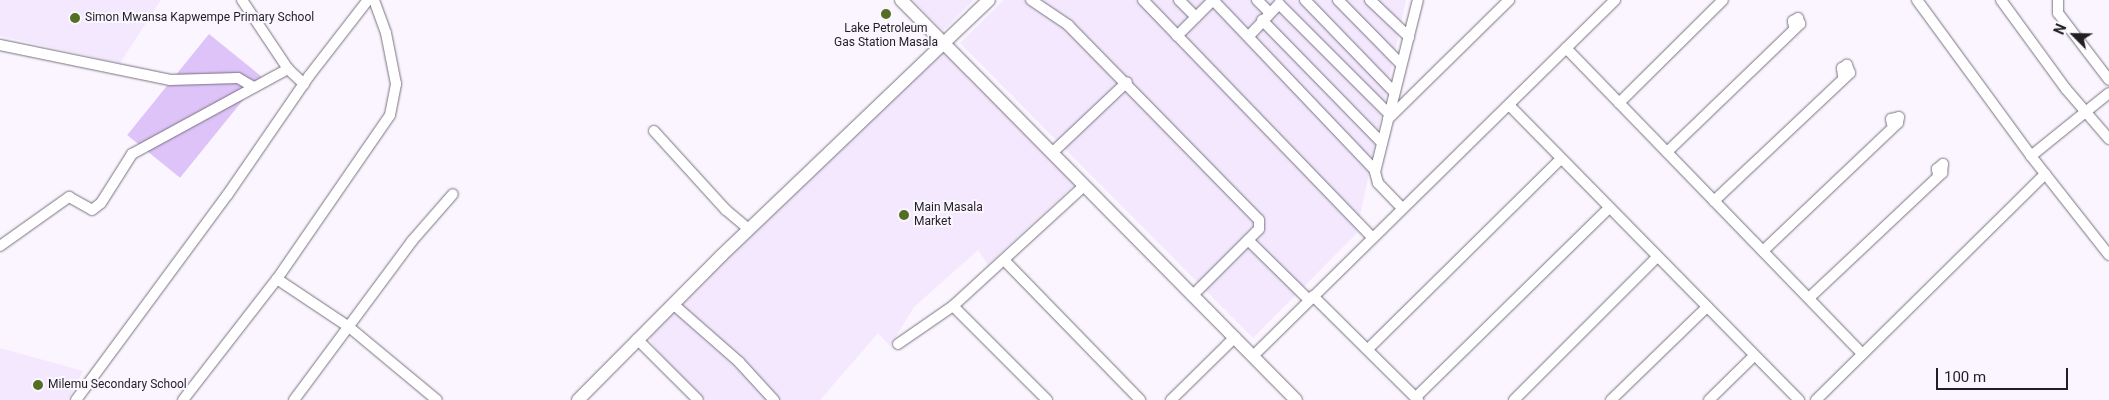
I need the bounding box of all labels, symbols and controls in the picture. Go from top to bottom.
marker: Lake Petroleum Gas Station Masala [880,8,892,20]
north arrow [2049,10,2099,60]
place label: Simon Mwansa Kapwempe Primary School [85,11,314,25]
marker: Simon Mwansa Kapwempe Primary School [69,12,81,24]
text: N [2051,21,2069,37]
place label: Lake Petroleum Gas Station Masala [834,22,938,50]
place label: Main Masala Market [914,201,983,229]
marker: Main Masala Market [898,209,910,221]
scale bar [1939,358,2072,390]
text: 100 m [1944,368,1986,386]
place label: Milemu Secondary School [48,378,187,392]
marker: Milemu Secondary School [32,379,44,391]

